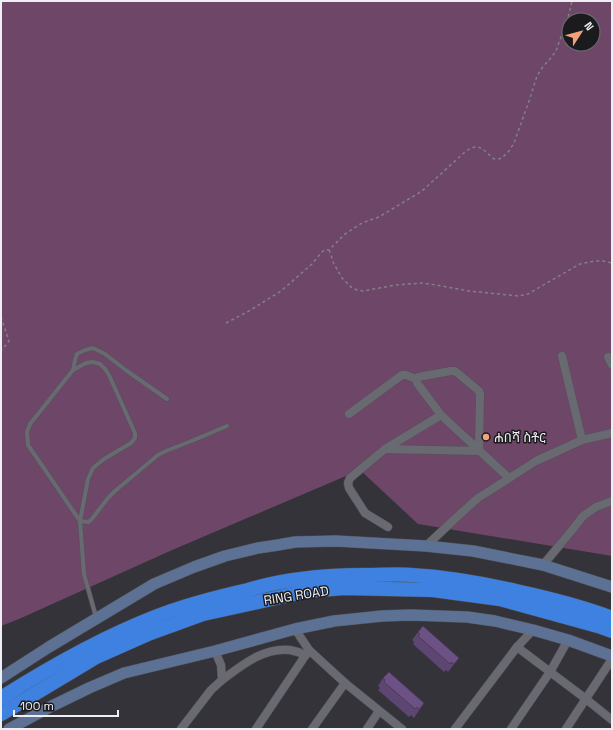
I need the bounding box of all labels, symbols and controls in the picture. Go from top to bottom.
north arrow [561,12,601,52]
text: N [581,19,597,33]
place label: ሐበሻ ስቶር [494,429,546,446]
marker: ሐበሻ ስቶር [481,432,491,442]
street label: RING ROAD [262,582,330,609]
scale bar [14,692,118,718]
text: 100 m [20,698,54,714]

